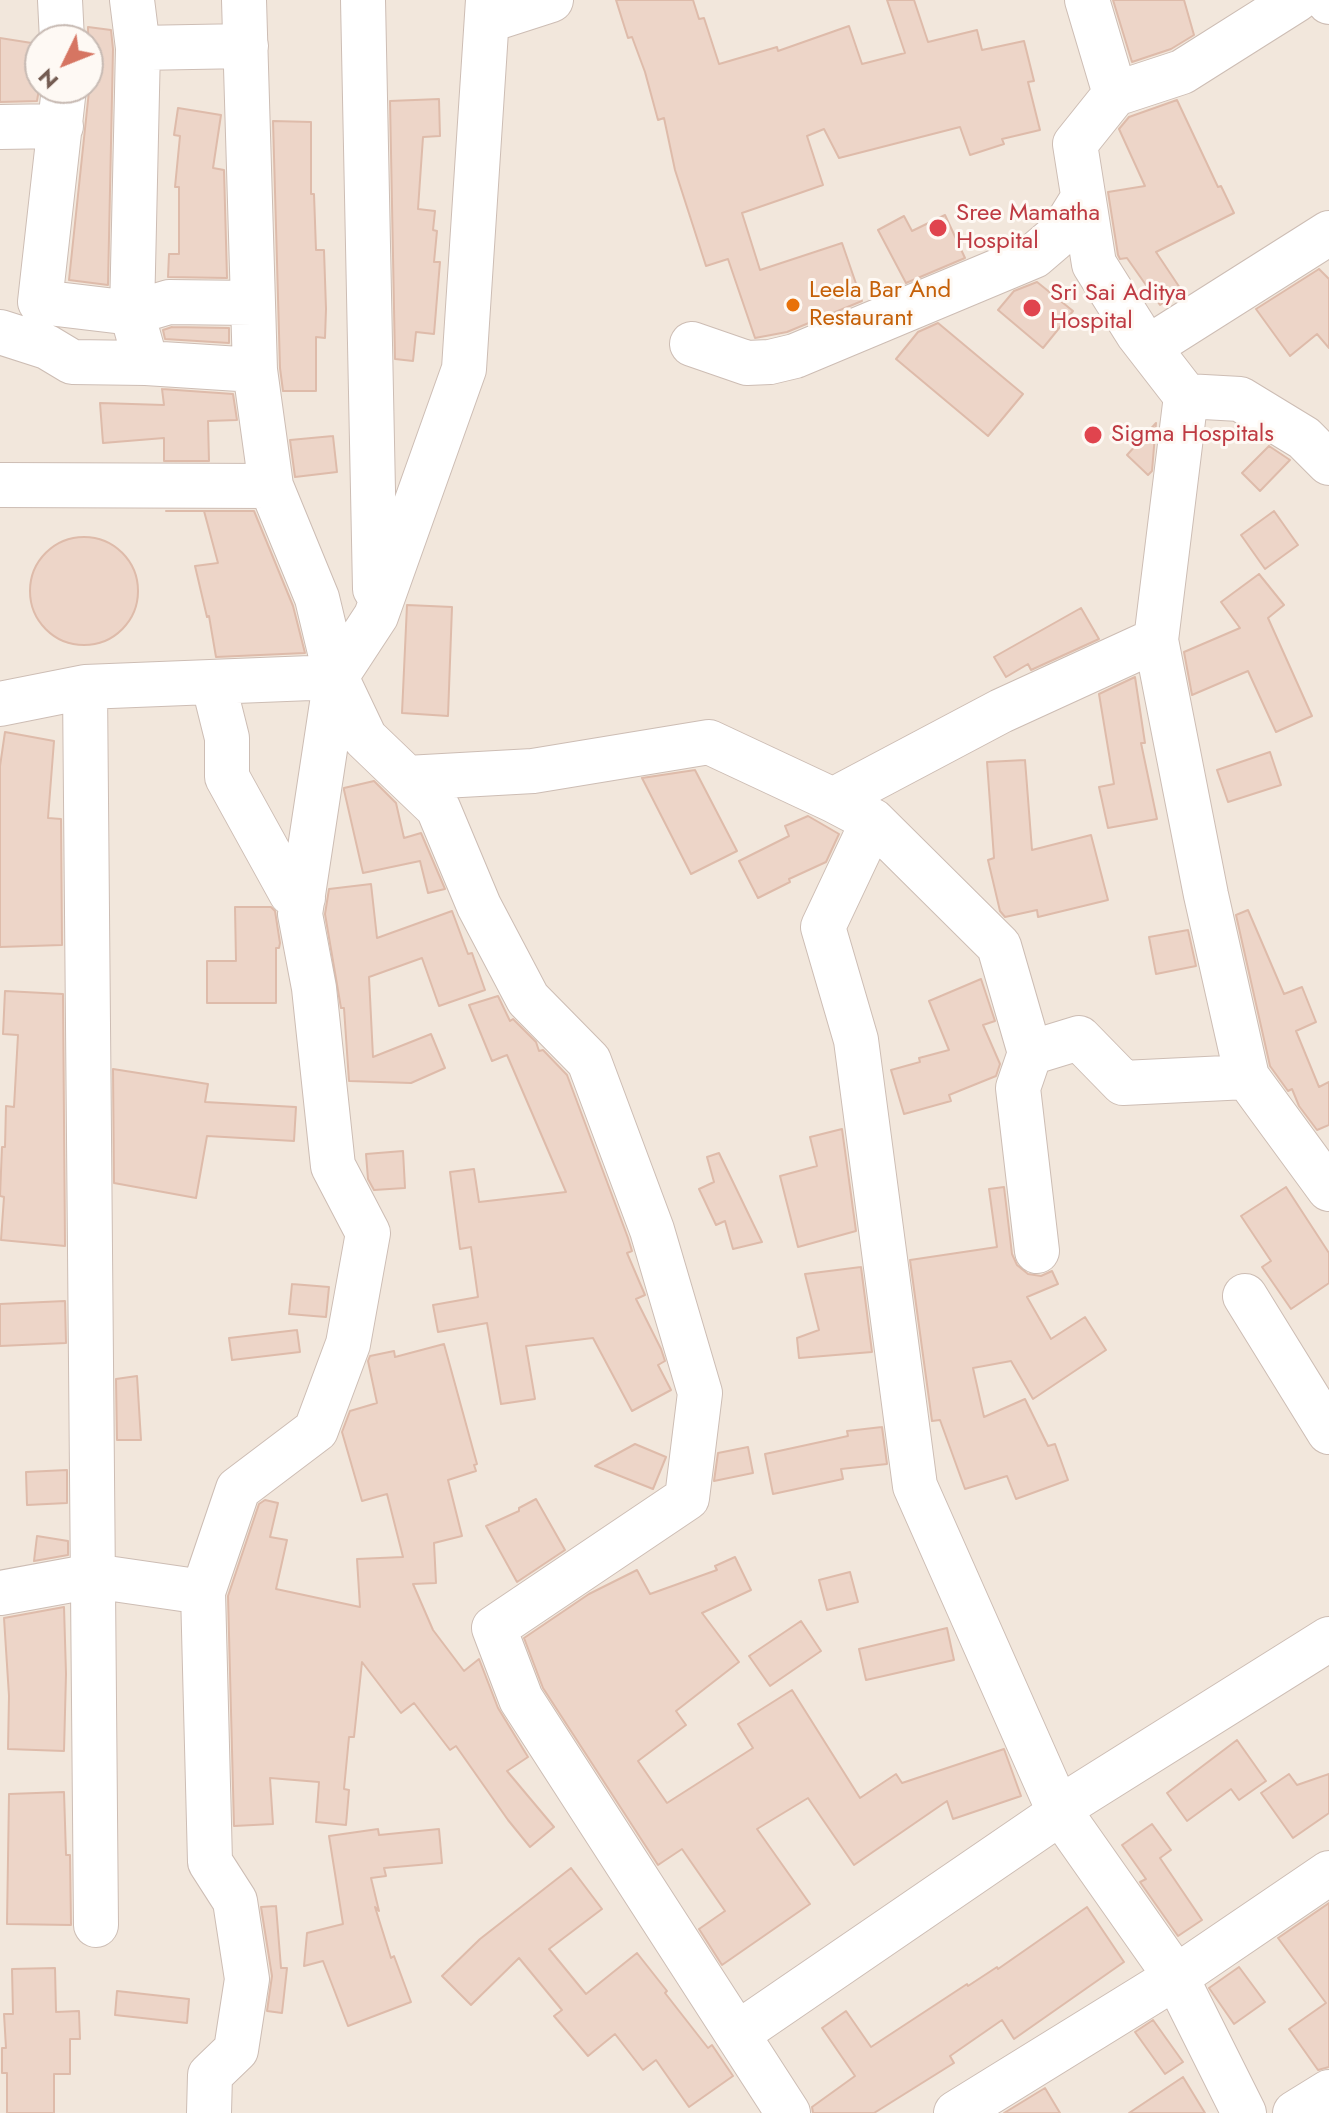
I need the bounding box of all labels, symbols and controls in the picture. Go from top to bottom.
north arrow [24,24,104,104]
text: N [30,62,66,96]
place label: Sree Mamatha Hospital [956,200,1100,256]
marker: Sree Mamatha Hospital [927,217,949,239]
place label: Leela Bar And Restaurant [809,277,951,333]
place label: Sri Sai Aditya Hospital [1050,280,1187,336]
marker: Leela Bar And Restaurant [784,296,802,314]
marker: Sri Sai Aditya Hospital [1021,297,1043,319]
place label: Sigma Hospitals [1111,421,1274,449]
marker: Sigma Hospitals [1082,424,1104,446]

